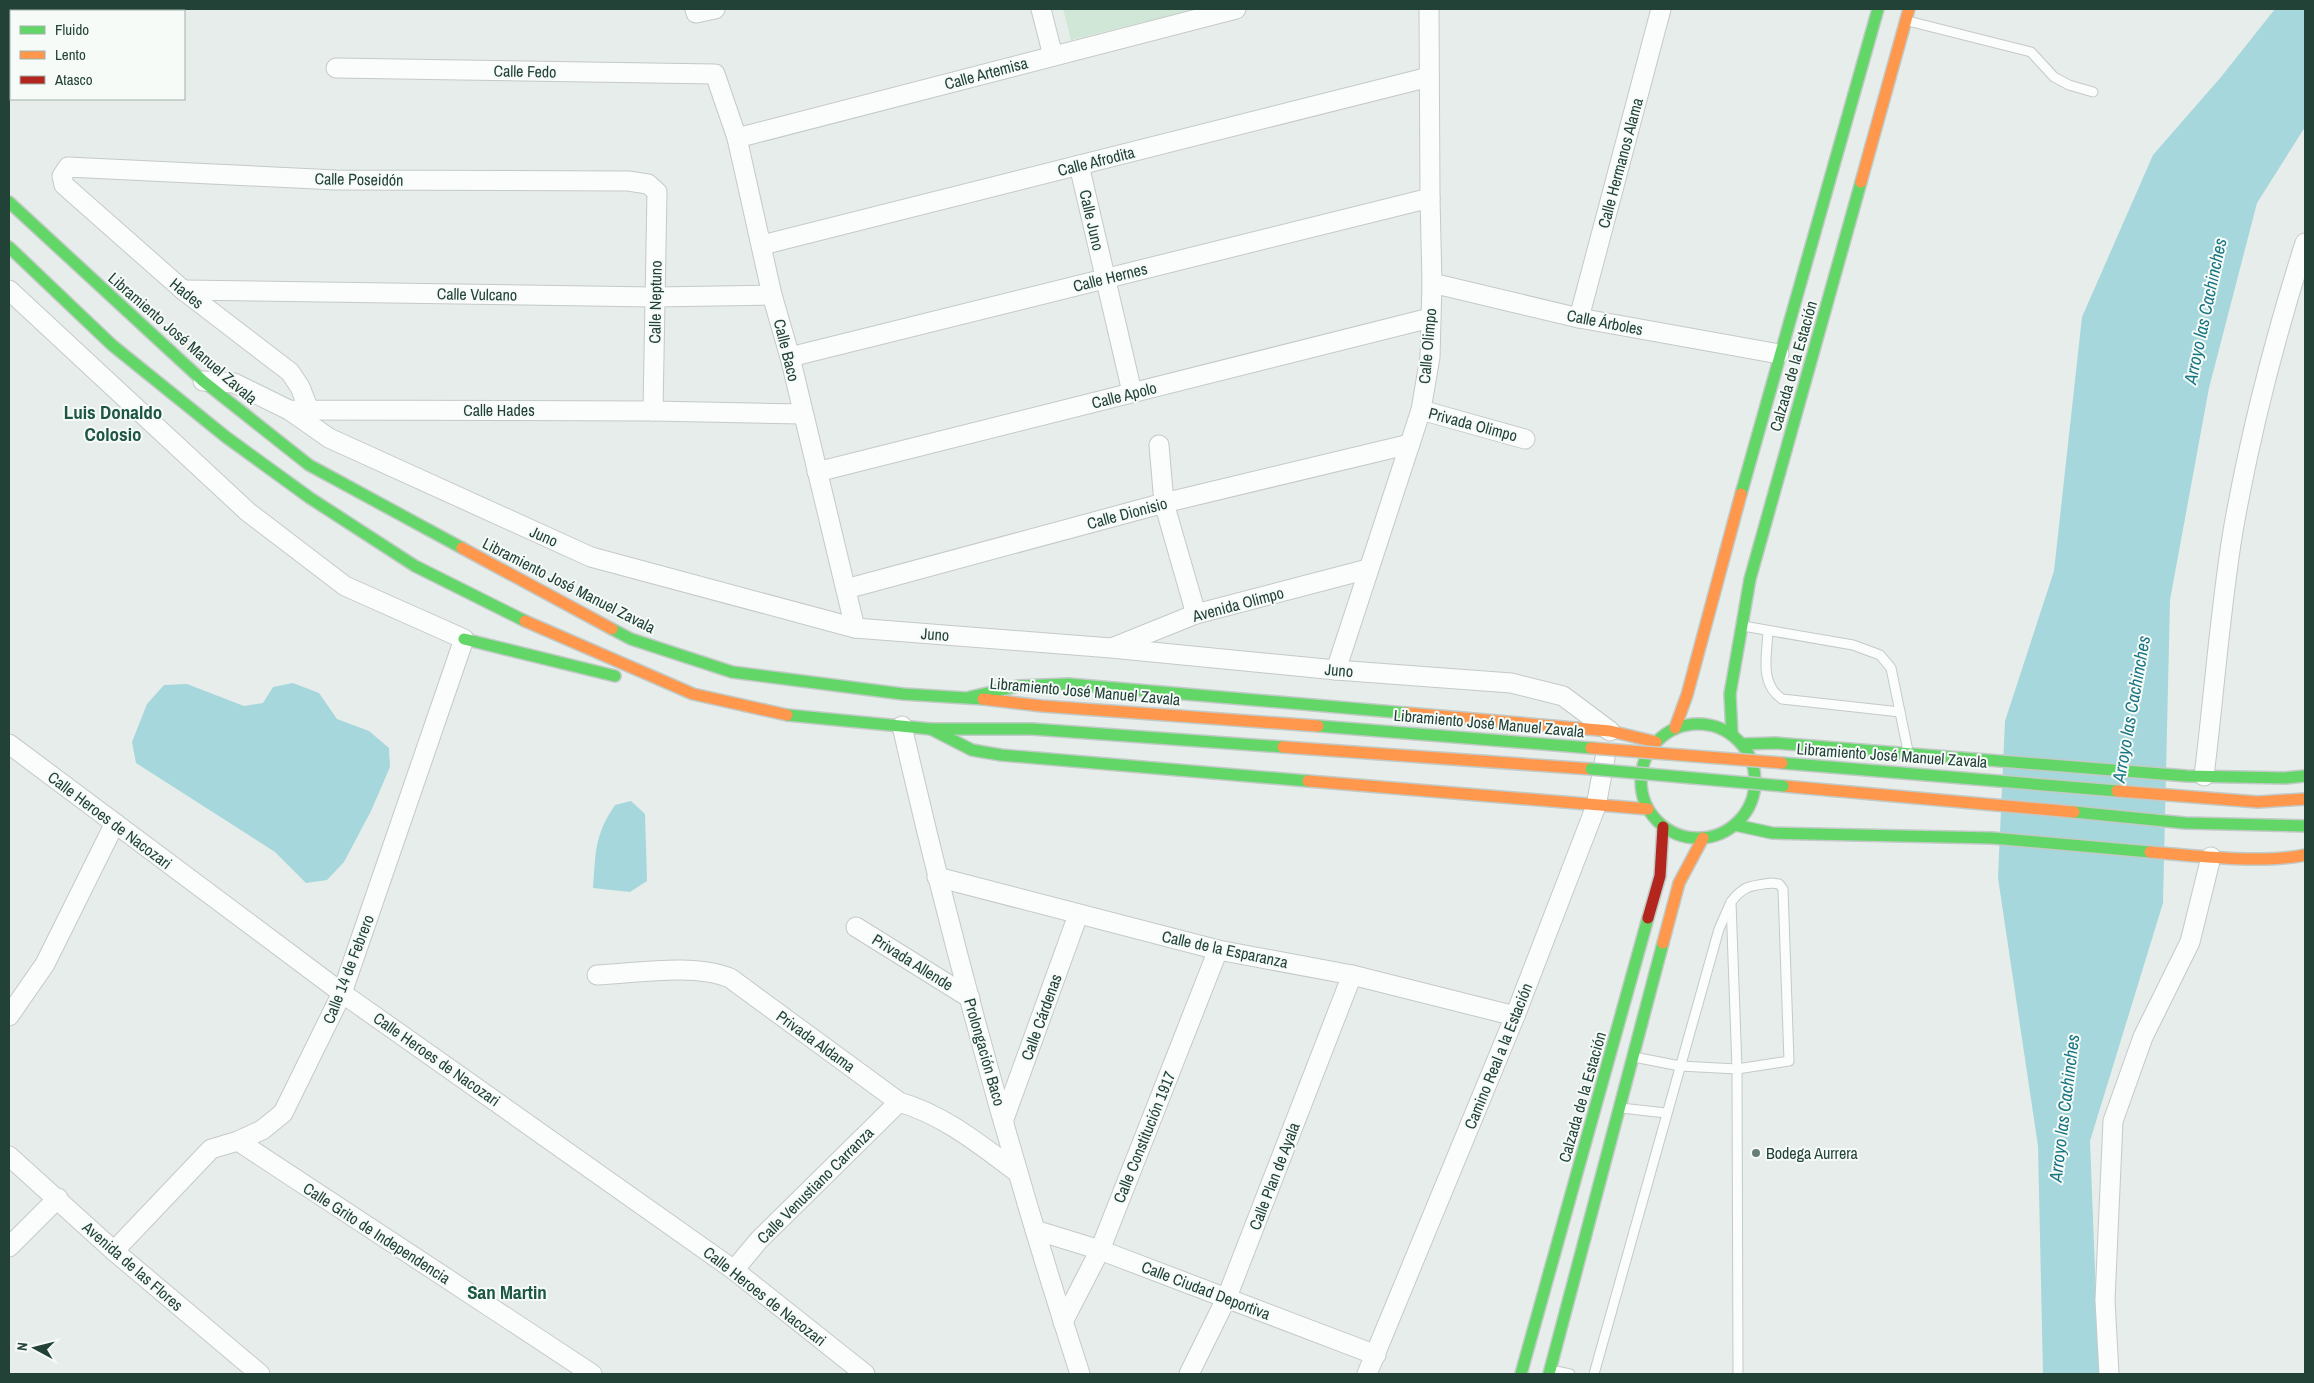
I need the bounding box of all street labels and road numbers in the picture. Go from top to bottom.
street label: Calle Artemisa [942,51,1031,95]
street label: Calle Fedo [493,59,557,83]
street label: Calle Hermanos Alama [1592,95,1648,231]
street label: Calle Afrodita [1055,141,1138,181]
street label: Calle Poseidón [314,167,404,191]
street label: Calle Juno [1074,187,1110,253]
street label: Calle Hernes [1071,257,1149,297]
street label: Calle Neptuno [643,260,667,344]
street label: Libramiento José Manuel Zavala [104,267,263,409]
street label: Hades [165,273,209,313]
street label: Calle Vulcano [437,282,517,306]
street label: Calzada de la Estación [1764,298,1822,434]
street label: Calle Árboles [1565,304,1645,340]
street label: Calle Olimpo [1413,307,1441,385]
street label: Calle Baco [769,317,805,383]
street label: Calle Apolo [1089,376,1159,414]
street label: Calle Hades [463,399,535,421]
street label: Privada Olimpo [1426,402,1520,446]
street label: Calle Dionisio [1084,492,1170,534]
street label: Juno [527,520,561,552]
street label: Libramiento José Manuel Zavala [479,532,660,638]
street label: Avenida Olimpo [1189,581,1286,627]
street label: Juno [920,622,950,646]
street label: Juno [1324,658,1354,682]
street label: Libramiento José Manuel Zavala [989,672,1182,710]
street label: Libramiento José Manuel Zavala [1393,704,1586,742]
street label: Libramiento José Manuel Zavala [1796,737,1989,773]
street label: Calle Heroes de Nacozari [43,766,177,874]
street label: Calle 14 de Febrero [317,911,379,1027]
street label: Calle de la Esparanza [1160,925,1291,973]
street label: Privada Allende [868,928,958,996]
street label: Calle Cárdenas [1015,971,1067,1063]
street label: Camino Real a la Estación [1459,980,1537,1132]
street label: Prolongación Baco [959,996,1011,1108]
street label: Privada Aldama [772,1005,861,1078]
street label: Calle Heroes de Nacozari [369,1007,505,1111]
street label: Calzada de la Estación [1553,1029,1611,1165]
street label: Calle Constitución 1917 [1108,1068,1180,1206]
street label: Calle Plan de Ayala [1243,1118,1305,1233]
street label: Calle Venustiano Carranza [752,1121,879,1248]
street label: Calle Grito de Independencia [299,1177,455,1289]
street label: Avenida de las Flores [77,1215,188,1316]
street label: Calle Heroes de Nacozari [699,1241,831,1351]
street label: Calle Ciudad Deportiva [1138,1255,1274,1325]

